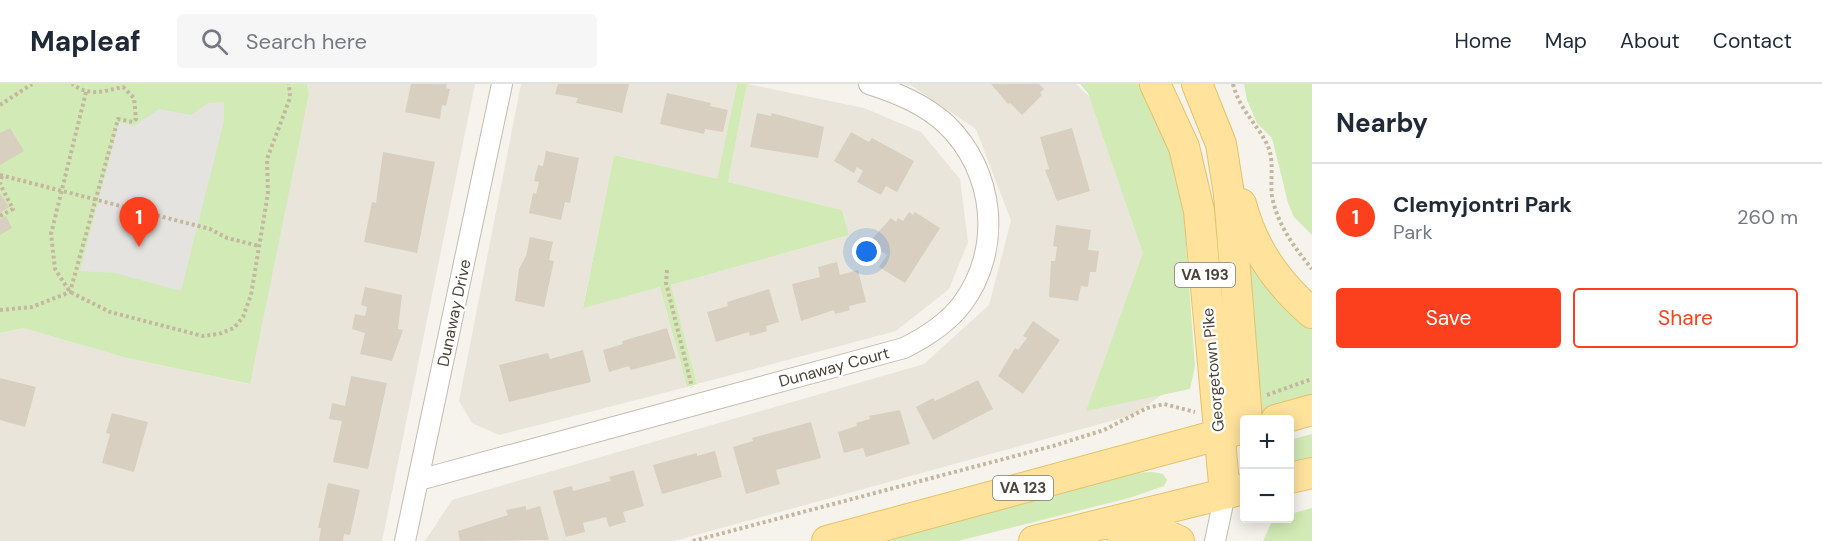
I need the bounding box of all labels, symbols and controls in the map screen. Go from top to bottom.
search box [177,14,597,68]
text: Mapleaf [30,23,141,60]
icon: search [198,25,231,58]
text: Search here [246,27,367,56]
text: Home [1454,27,1512,55]
text: Map [1545,27,1587,55]
text: About [1620,27,1680,55]
text: Contact [1713,27,1792,55]
text: Nearby [1336,106,1428,140]
text: Clemyjontri Park [1393,190,1572,219]
pin: 1 [120,198,158,247]
text: 1 [1352,204,1359,230]
text: 260 m [1737,204,1798,230]
text: Park [1393,219,1433,245]
your location [852,237,881,266]
street label: Dunaway Drive [432,257,476,369]
road number: VA 193 [1175,263,1235,287]
button: Save [1336,288,1561,348]
button: Share [1573,288,1798,348]
street label: Georgetown Pike [1197,307,1229,433]
street label: Dunaway Court [776,342,892,392]
map controls [1240,415,1294,523]
button: + [1240,415,1294,469]
button: − [1240,469,1294,523]
road number: VA 123 [993,476,1053,500]

